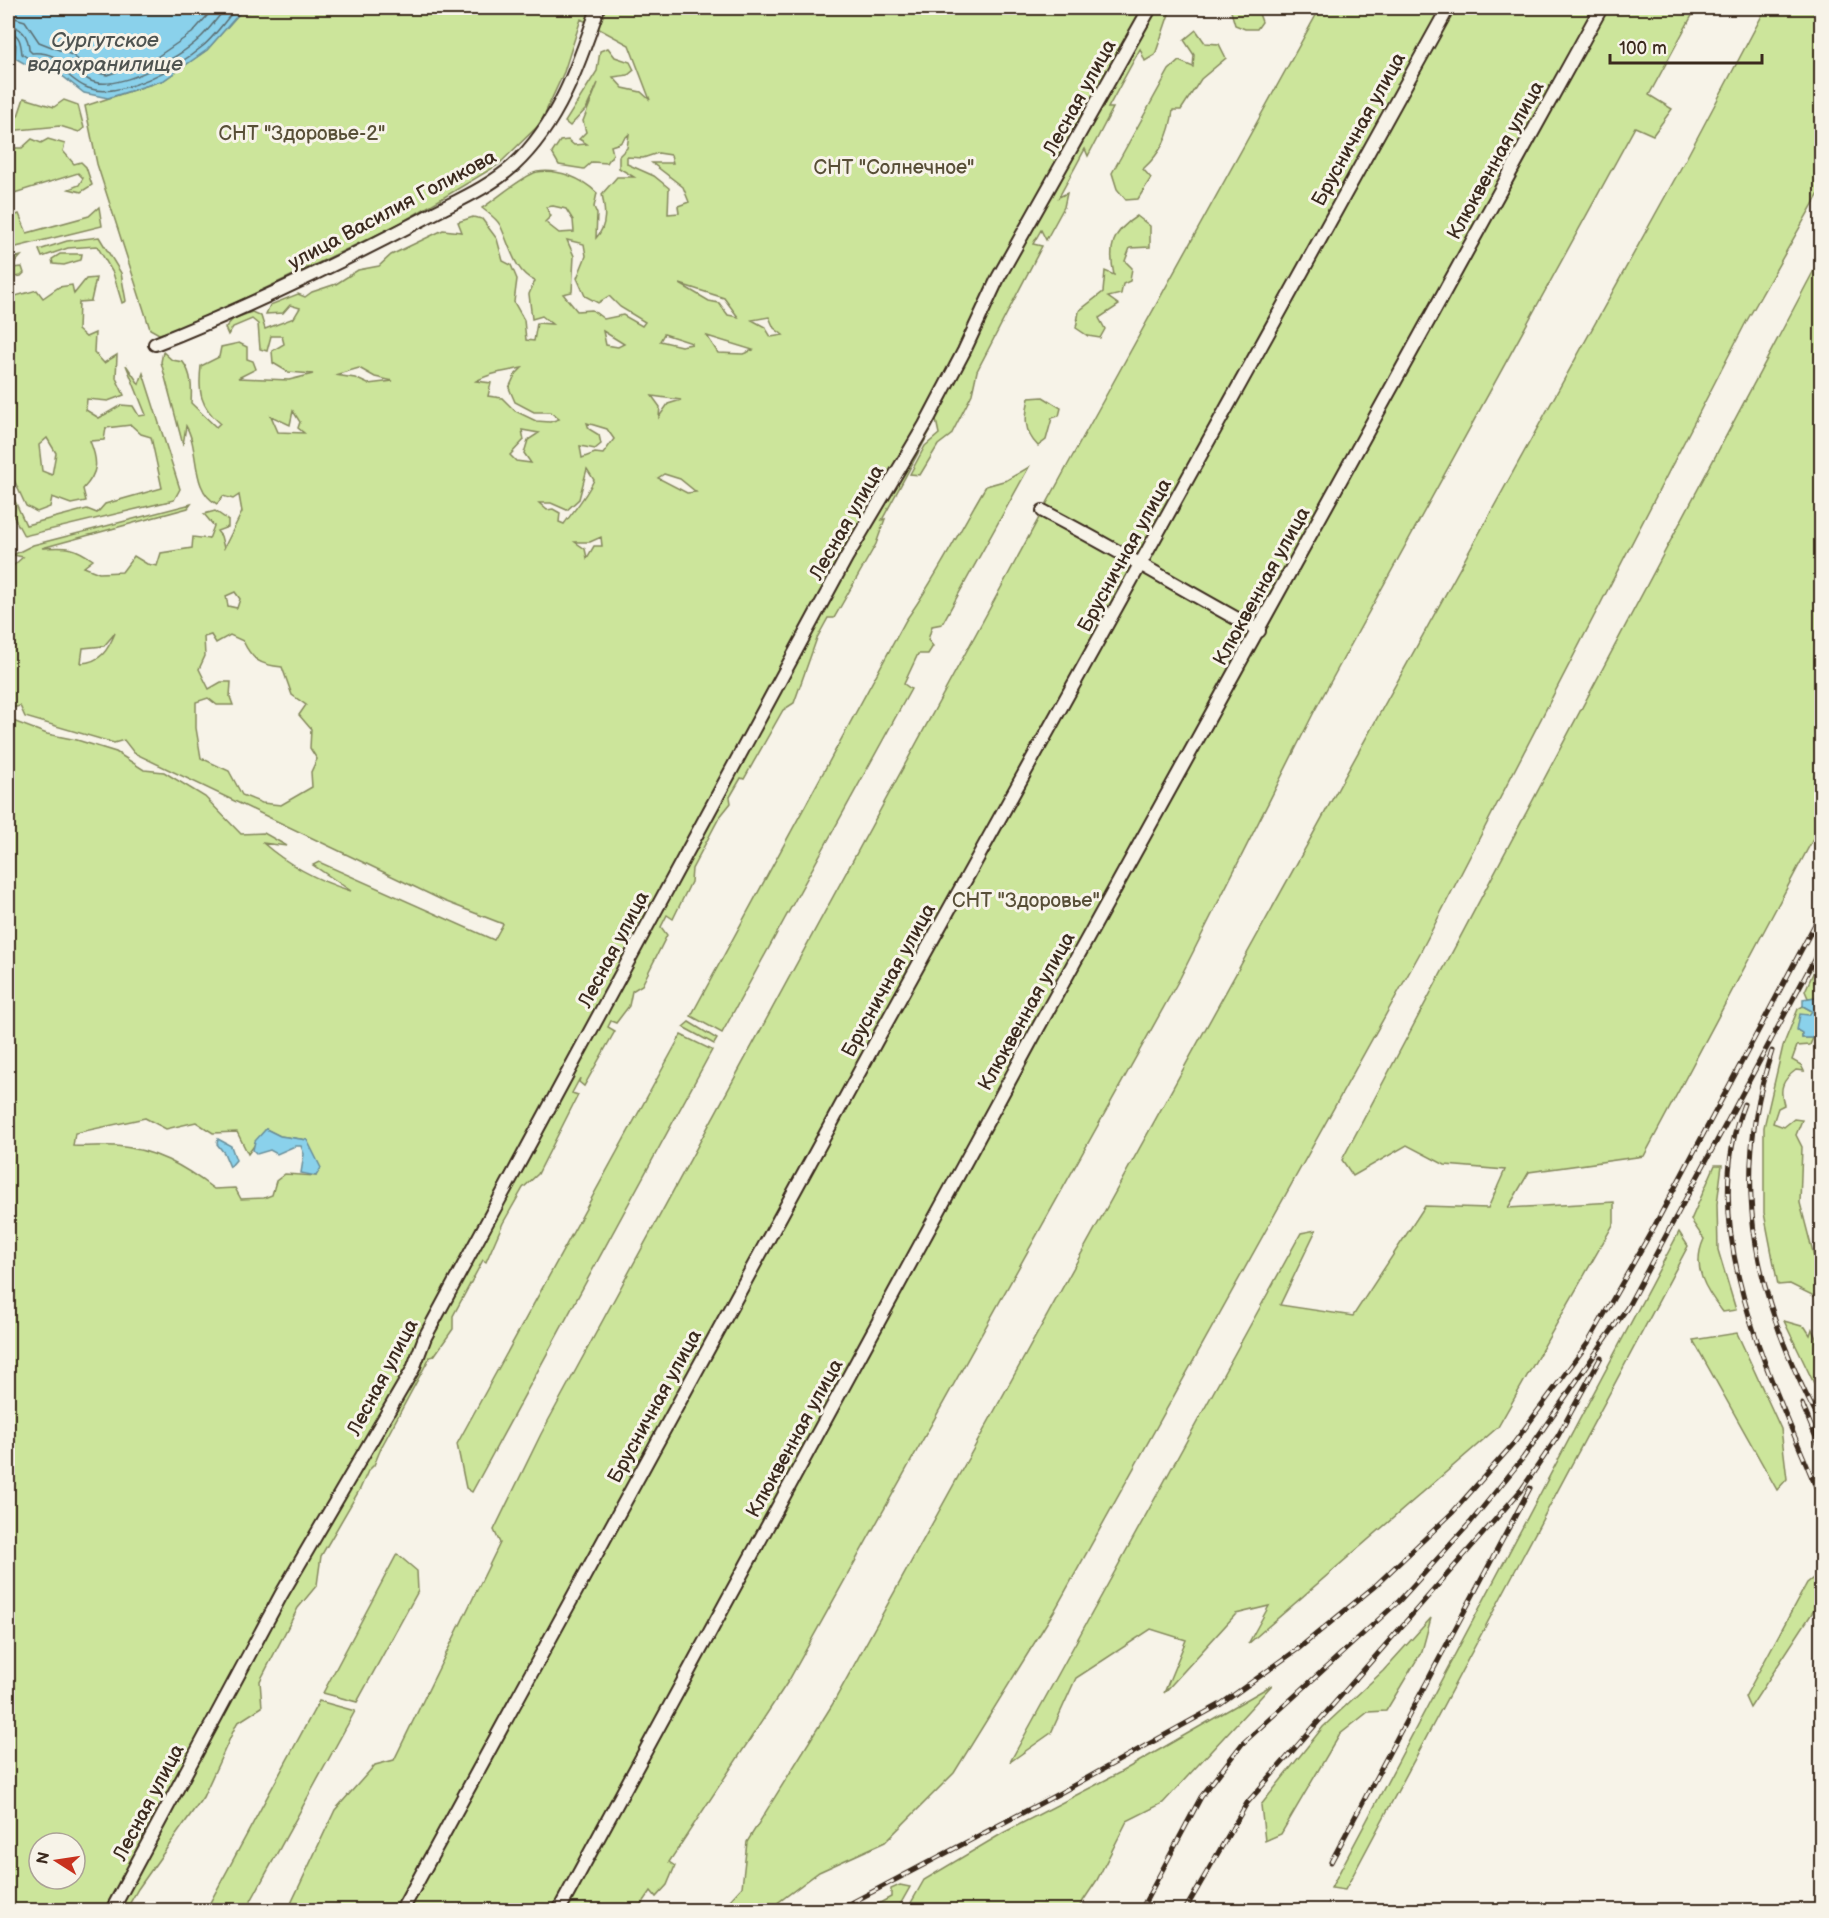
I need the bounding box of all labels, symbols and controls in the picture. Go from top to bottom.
scale bar [1610,27,1762,65]
water label: Сургутское водохранилище [27,28,183,77]
street label: Лесная улица [1038,35,1122,160]
text: 100 m [1619,38,1667,59]
street label: Брусничная улица [1307,48,1411,211]
street label: Клюквенная улица [1442,77,1550,244]
park label: СНТ "Здоровье-2" [219,122,385,146]
street label: улица Василия Голикова [284,145,501,275]
park label: СНТ "Солнечное" [813,156,975,180]
street label: Лесная улица [804,461,890,585]
street label: Брусничная улица [1073,474,1177,637]
street label: Клюквенная улица [1208,503,1316,670]
street label: Лесная улица [573,887,655,1013]
park label: СНТ "Здоровье" [952,889,1100,913]
street label: Брусничная улица [837,899,941,1062]
street label: Клюквенная улица [973,928,1081,1095]
street label: Лесная улица [342,1315,424,1441]
street label: Брусничная улица [603,1325,707,1488]
street label: Клюквенная улица [741,1355,849,1522]
street label: Лесная улица [108,1740,190,1866]
north arrow [27,1831,87,1891]
text: N [33,1850,54,1866]

